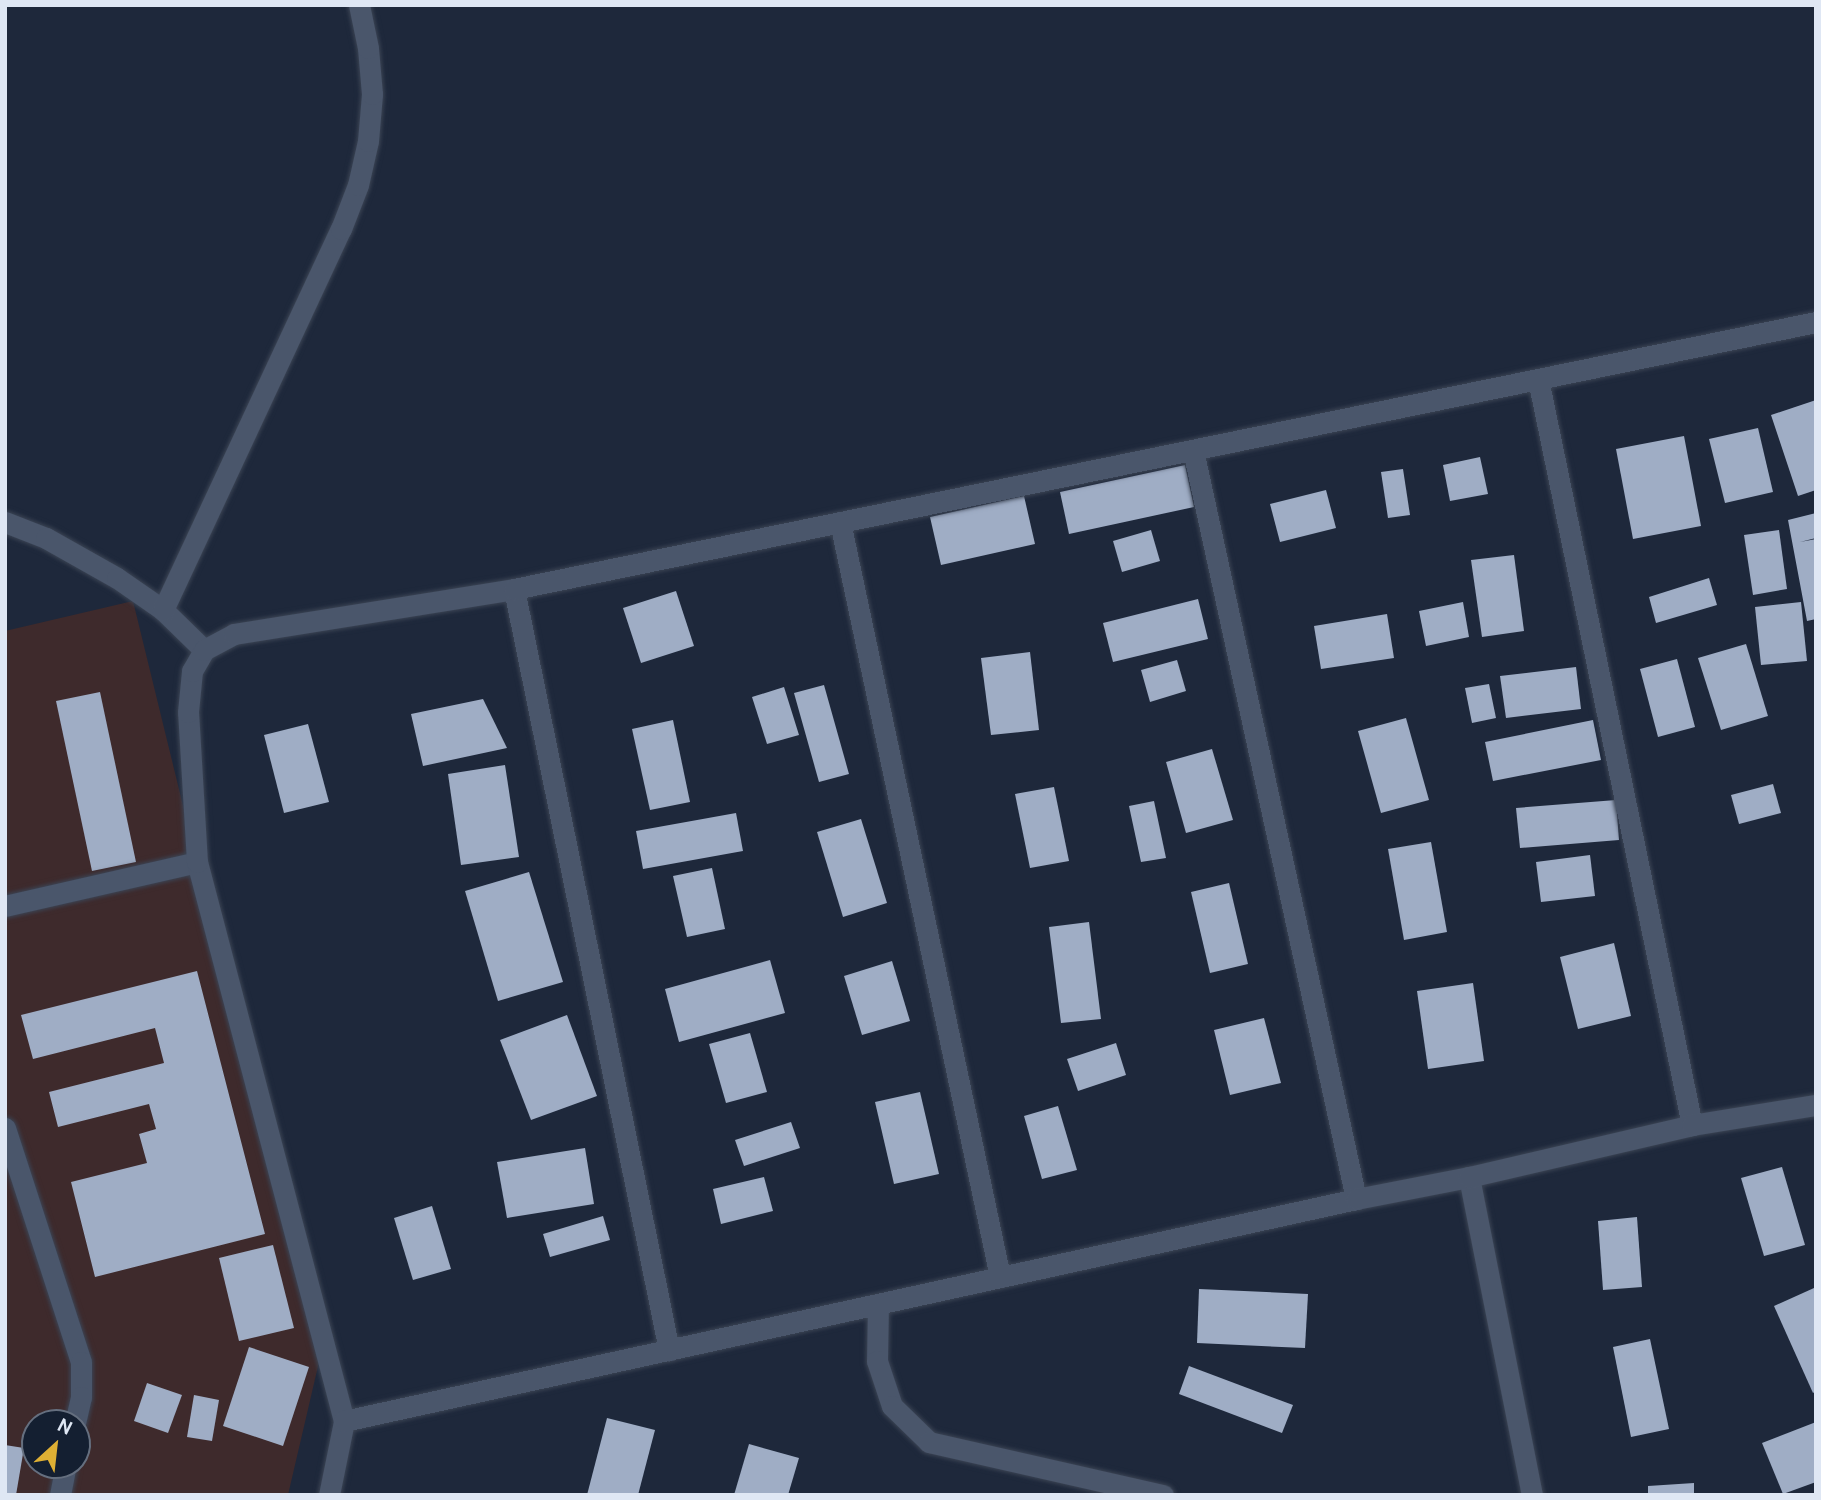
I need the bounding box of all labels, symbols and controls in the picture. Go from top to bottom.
north arrow [21,1409,91,1479]
text: N [54,1413,76,1440]

